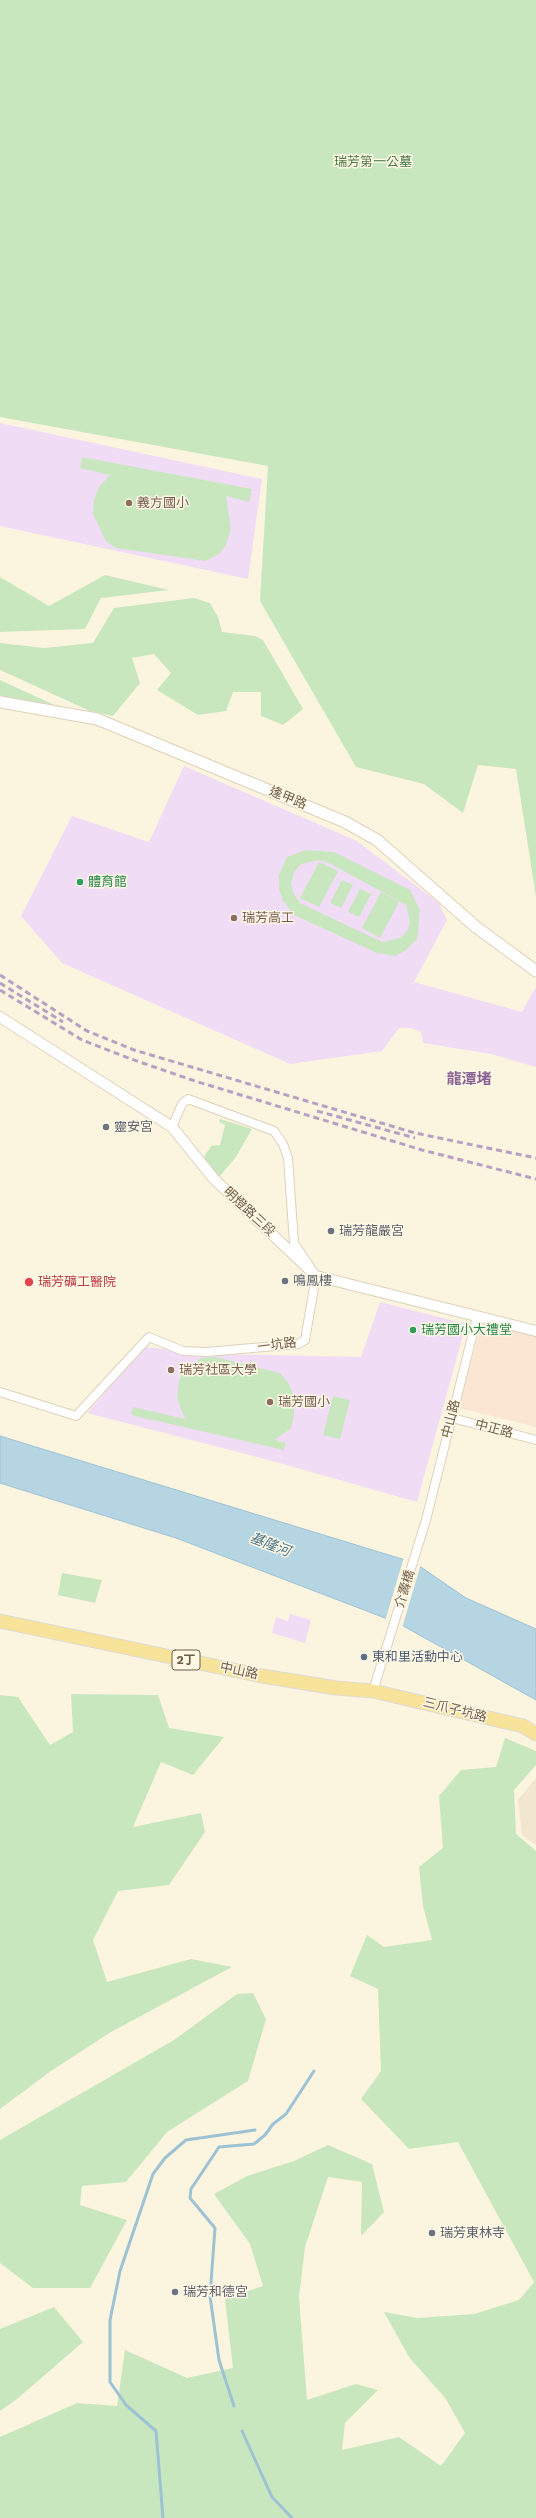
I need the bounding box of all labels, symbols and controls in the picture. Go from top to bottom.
park label: 瑞芳第一公墓 [334,154,412,170]
place label: 義方國小 [137,495,189,511]
marker: 義方國小 [124,498,134,508]
street label: 逢甲路 [267,783,309,813]
place label: 體育館 [88,874,127,890]
marker: 體育館 [75,877,85,887]
place label: 瑞芳高工 [242,910,294,926]
marker: 瑞芳高工 [229,913,239,923]
district label: 龍潭堵 [447,1071,491,1089]
place label: 靈安宮 [114,1119,153,1135]
marker: 靈安宮 [101,1122,111,1132]
street label: 明燈路三段 [220,1184,278,1240]
place label: 瑞芳龍嚴宮 [339,1223,404,1239]
marker: 瑞芳龍嚴宮 [326,1226,336,1236]
place label: 鳴鳳樓 [293,1273,332,1289]
place label: 瑞芳礦工醫院 [38,1274,116,1290]
marker: 瑞芳礦工醫院 [23,1276,35,1288]
marker: 鳴鳳樓 [280,1276,290,1286]
place label: 瑞芳國小大禮堂 [421,1322,512,1338]
marker: 瑞芳國小大禮堂 [408,1325,418,1335]
street label: 一坑路 [257,1335,297,1355]
place label: 瑞芳社區大學 [179,1362,257,1378]
marker: 瑞芳社區大學 [166,1365,176,1375]
place label: 瑞芳國小 [278,1394,330,1410]
marker: 瑞芳國小 [265,1397,275,1407]
street label: 中山路 [439,1398,463,1440]
street label: 中正路 [473,1416,515,1442]
water label: 基隆河 [247,1530,293,1560]
street label: 介壽橋 [392,1568,418,1610]
place label: 東和里活動中心 [372,1649,463,1665]
road number: 2丁 [172,1650,200,1670]
marker: 東和里活動中心 [359,1652,369,1662]
street label: 中山路 [218,1659,260,1683]
street label: 三爪子坑路 [422,1695,488,1725]
place label: 瑞芳東林寺 [440,2225,505,2241]
marker: 瑞芳東林寺 [427,2228,437,2238]
place label: 瑞芳和德宮 [183,2284,248,2300]
marker: 瑞芳和德宮 [170,2287,180,2297]

